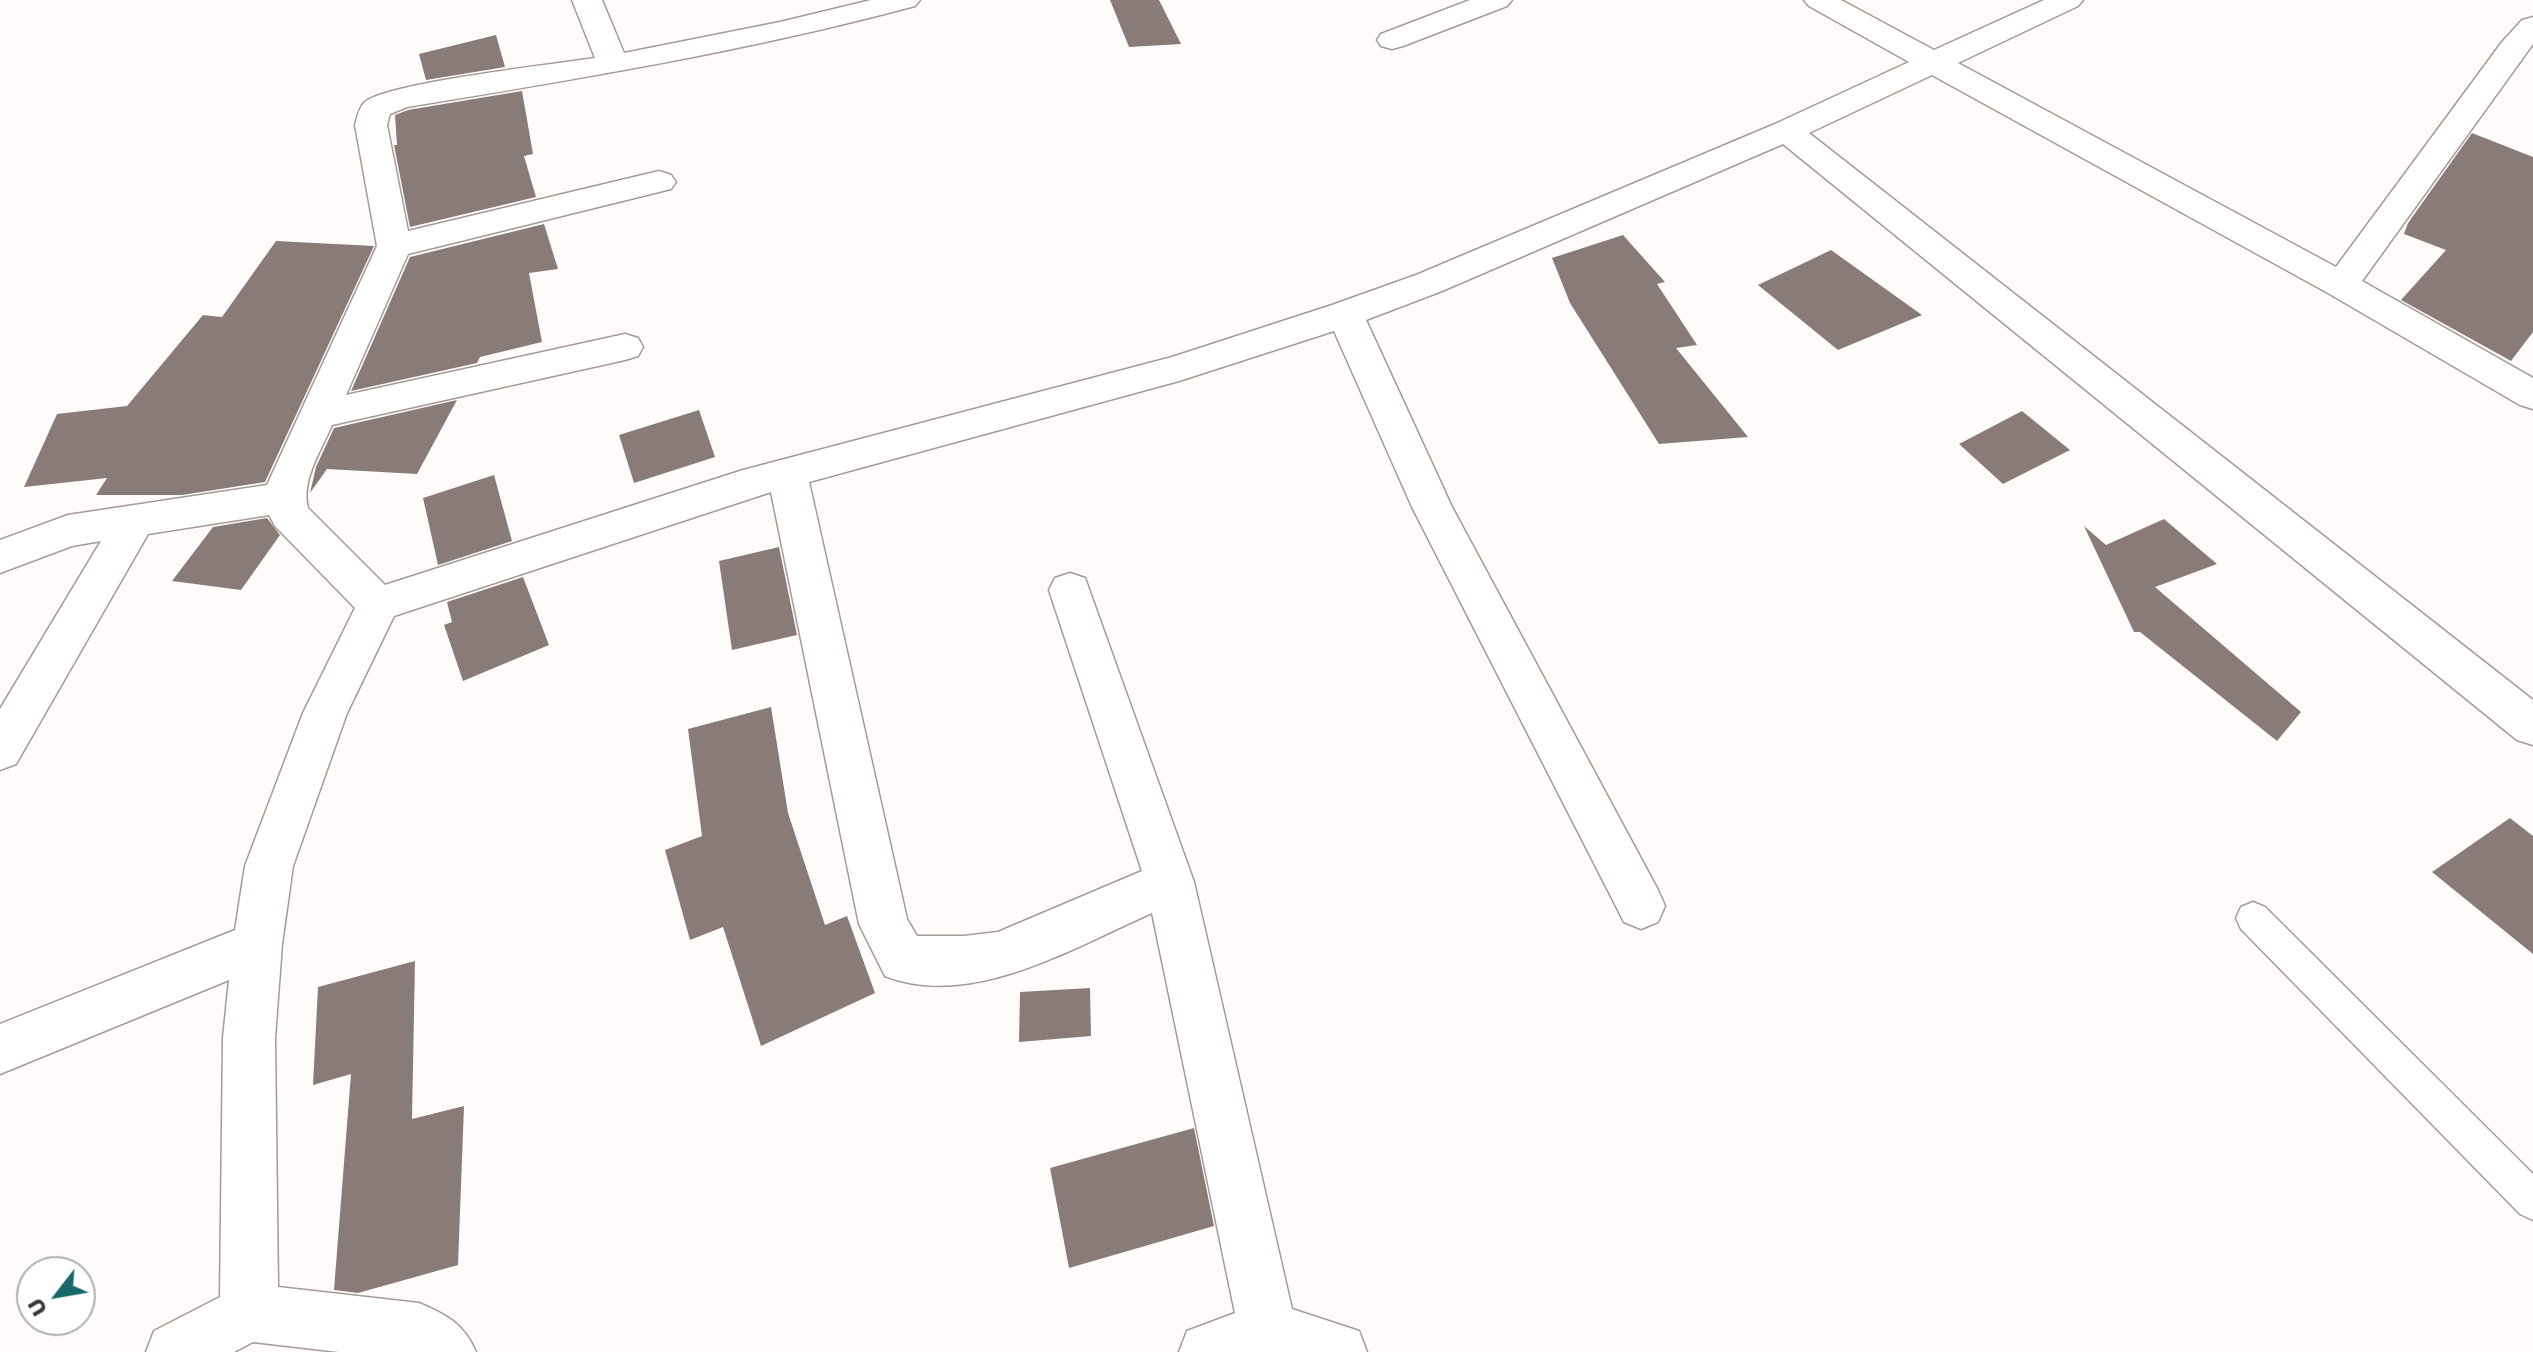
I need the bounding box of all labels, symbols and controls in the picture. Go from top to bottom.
north arrow [16,1256,96,1336]
text: U [21,1294,52,1321]

